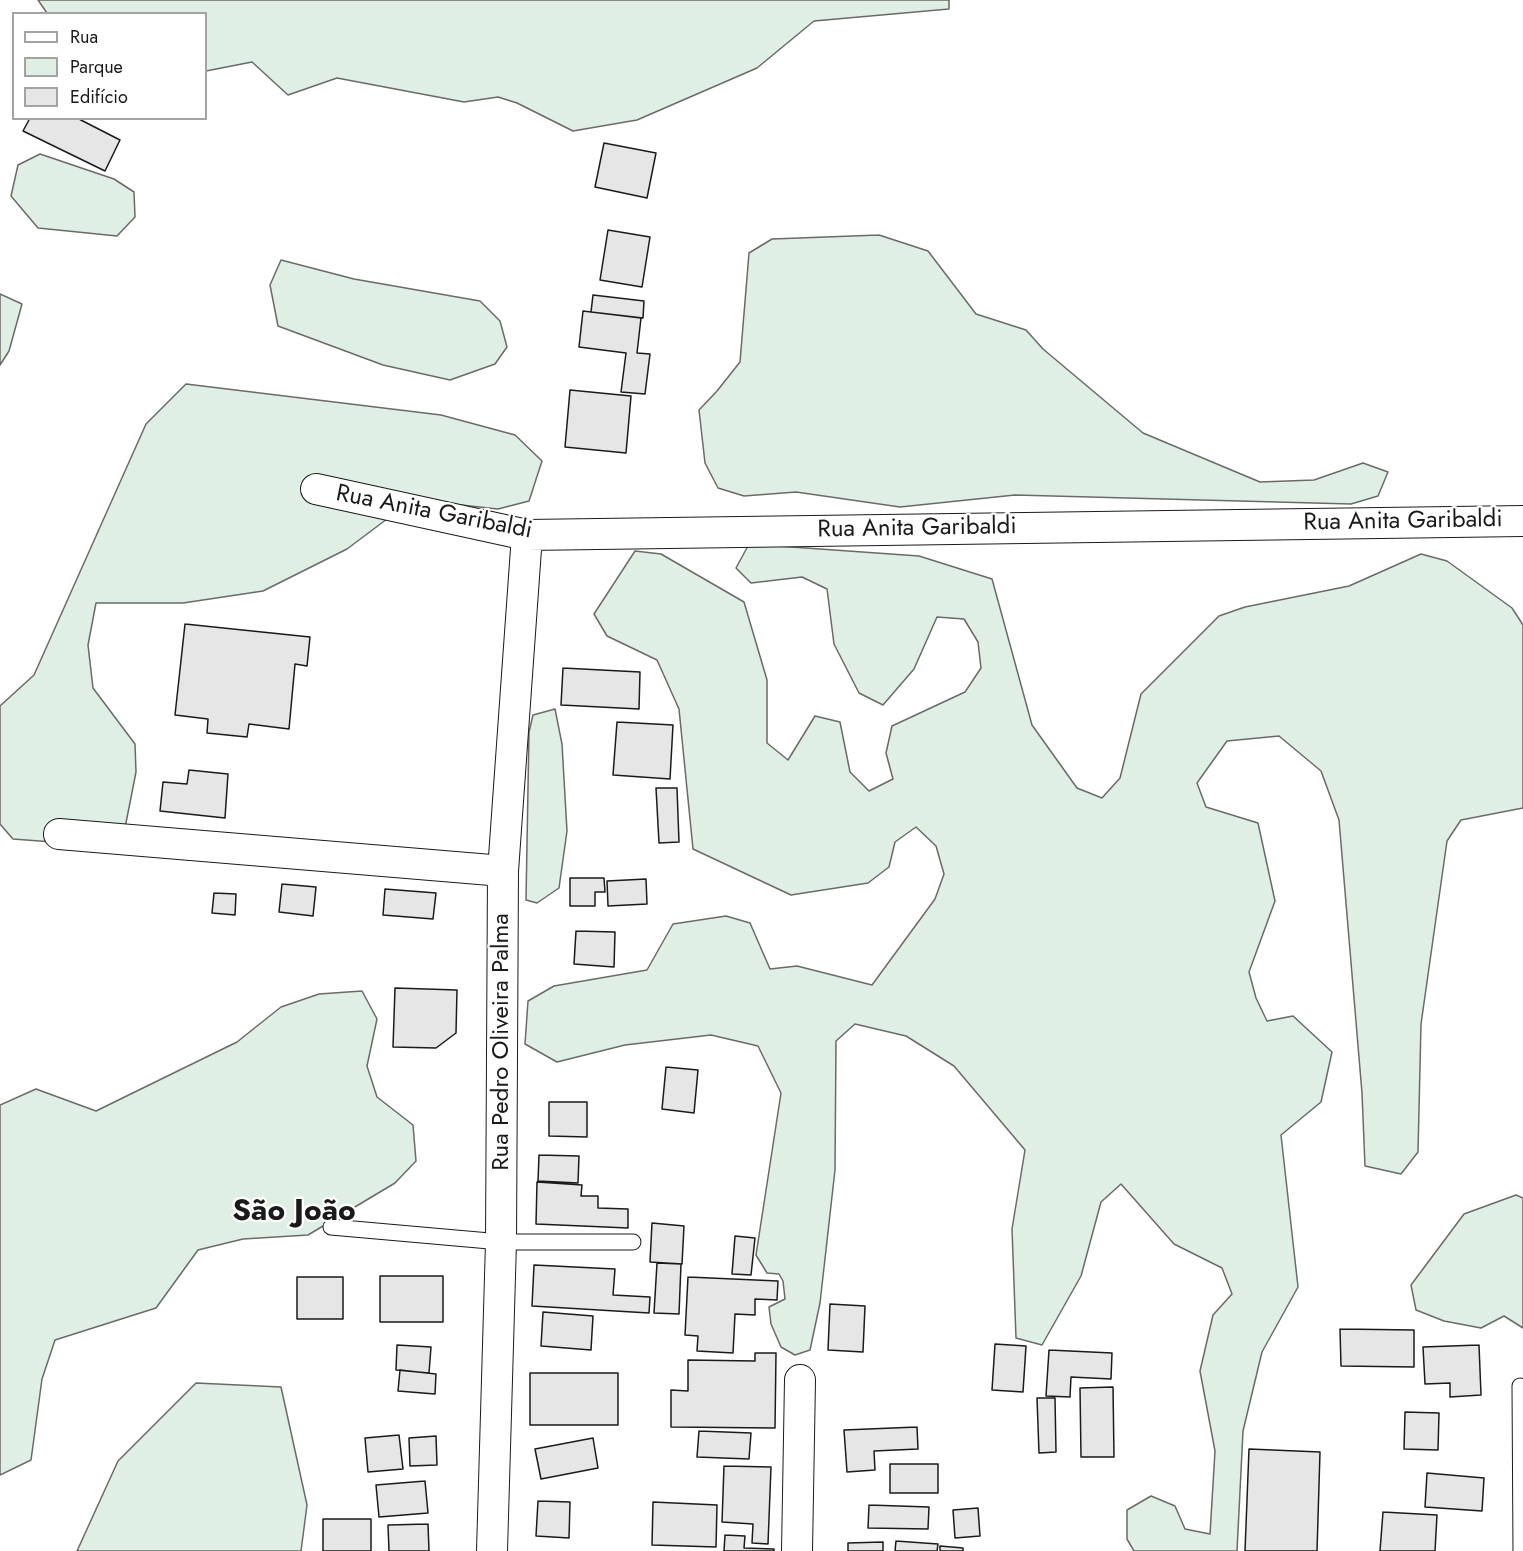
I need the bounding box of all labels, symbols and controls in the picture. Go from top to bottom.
legend [12,12,207,120]
text: Rua [70,24,98,50]
text: Parque [70,54,123,80]
text: Edifício [70,84,128,110]
street label: Rua Anita Garibaldi [333,480,535,546]
street label: Rua Anita Garibaldi [1303,506,1503,538]
street label: Rua Anita Garibaldi [817,513,1017,545]
street label: Rua Pedro Oliveira Palma [488,913,516,1171]
district label: São João [232,1195,356,1231]

